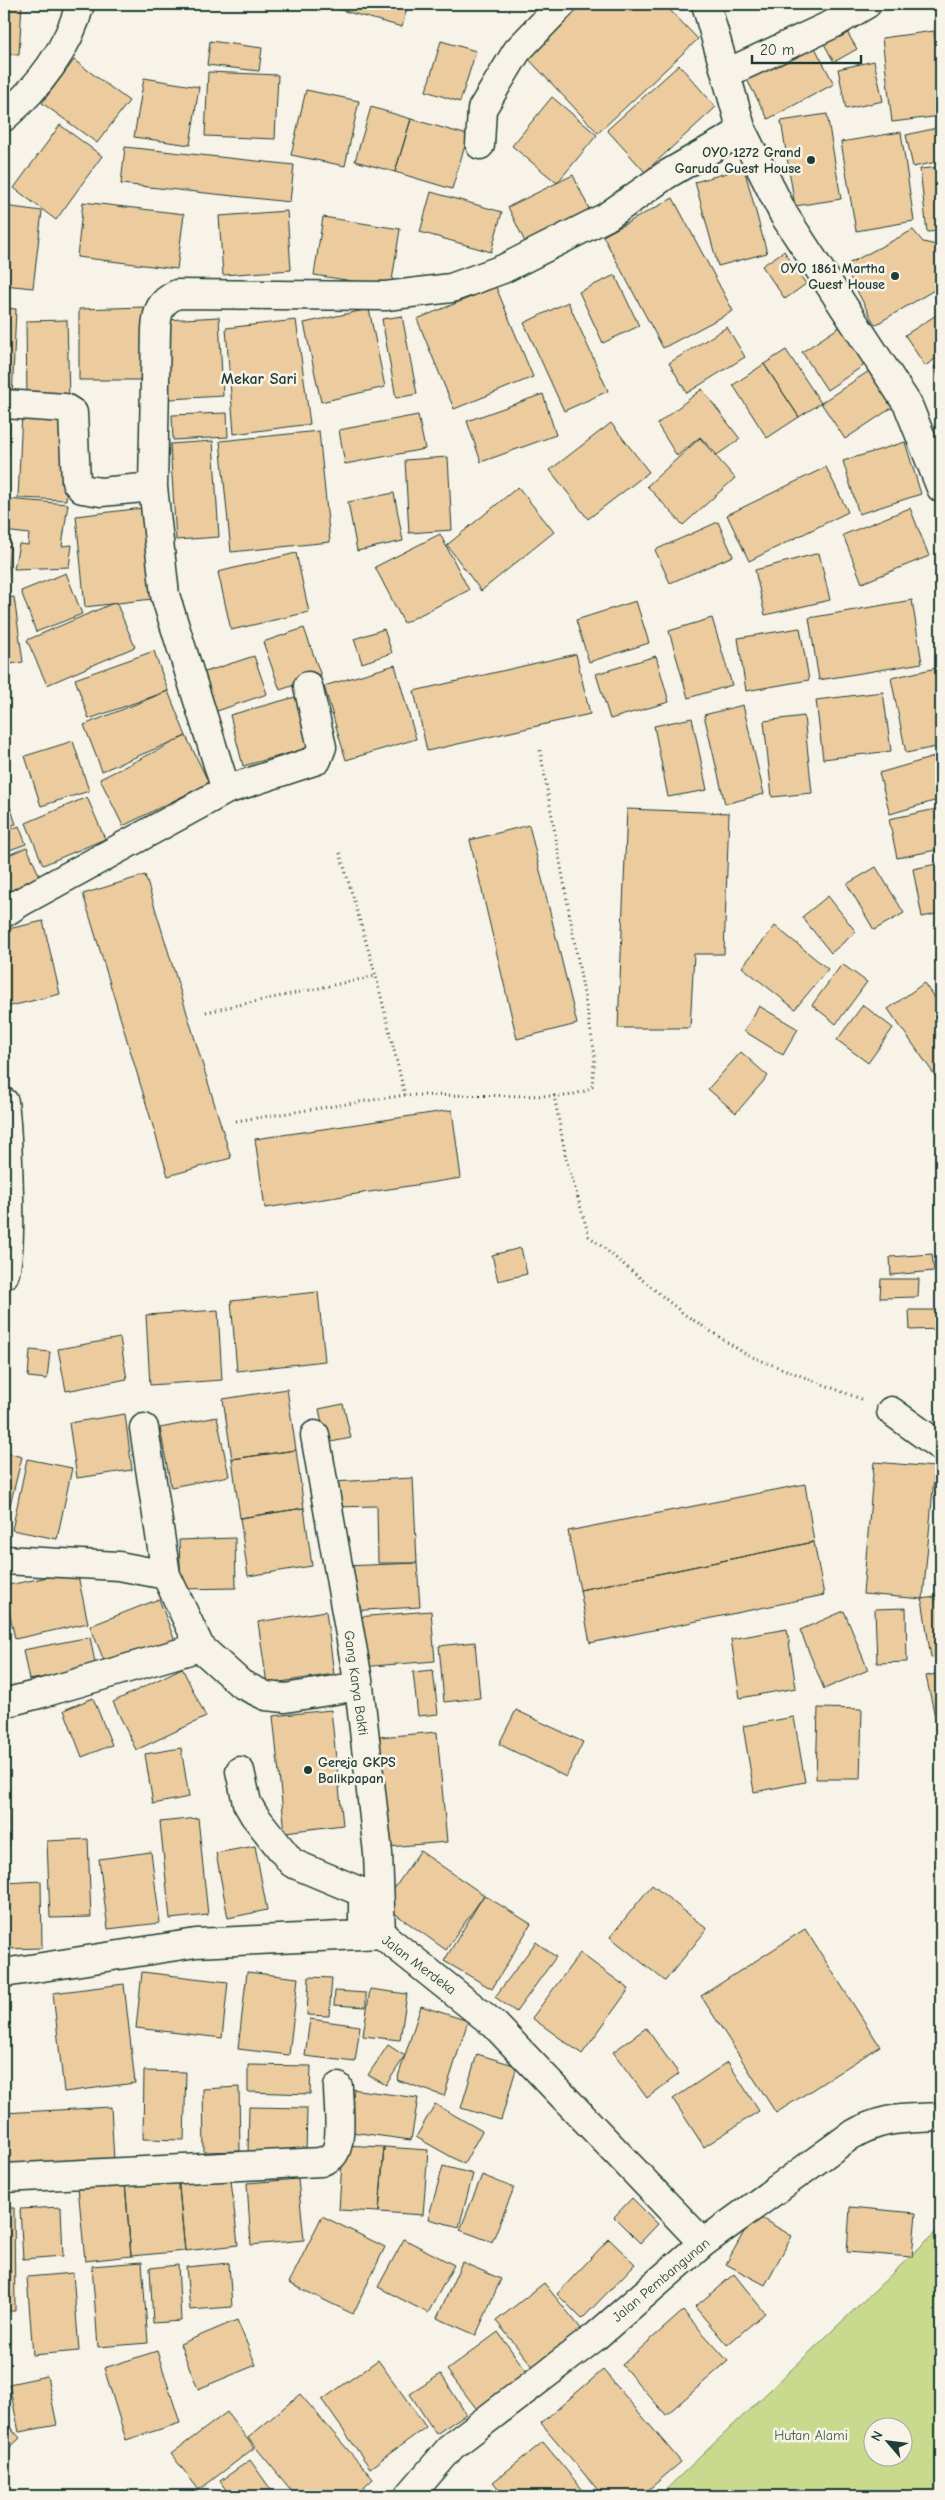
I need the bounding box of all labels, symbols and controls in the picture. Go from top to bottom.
scale bar [752,32,861,64]
text: 20 m [760,41,794,59]
place label: OYO 1272 Grand Garuda Guest House [675,144,801,177]
marker: OYO 1272 Grand Garuda Guest House [805,154,817,166]
place label: OYO 1861 Martha Guest House [780,260,885,293]
marker: OYO 1861 Martha Guest House [889,270,901,282]
district label: Mekar Sari [221,370,297,388]
street label: Gang Karya Bakti [340,1630,372,1736]
place label: Gereja GKPS Balikpapan [318,1754,396,1787]
marker: Gereja GKPS Balikpapan [302,1764,314,1776]
street label: Jalan Merdeka [379,1932,459,1998]
street label: Jalan Pembangunan [609,2234,713,2326]
north arrow [862,2418,912,2468]
park label: Hutan Alami [774,2427,848,2444]
text: N [867,2428,887,2444]

